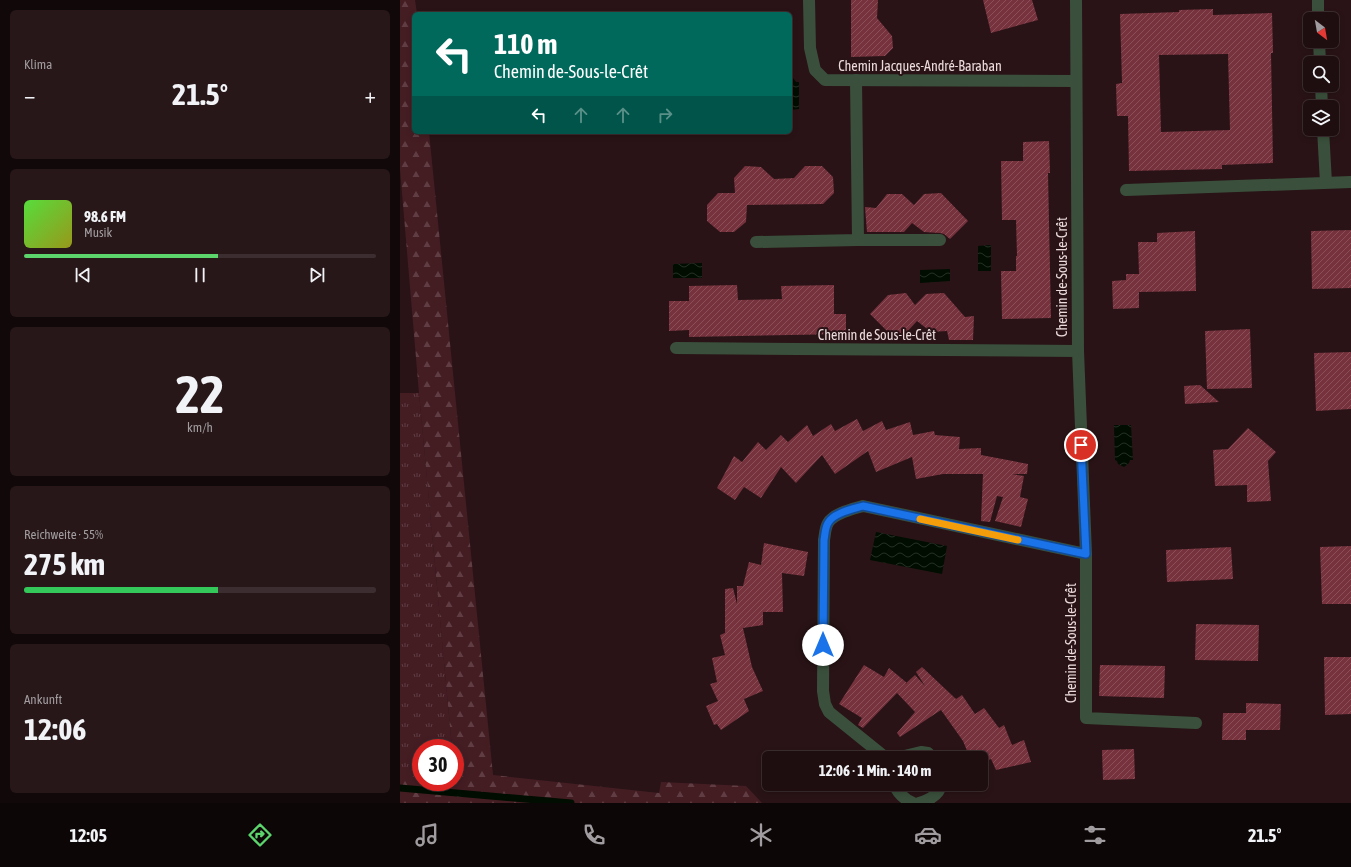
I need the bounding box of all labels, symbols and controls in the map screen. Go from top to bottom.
north arrow [1303,12,1339,48]
map controls [1303,12,1339,136]
icon: left [428,28,480,80]
text: 110 m [494,28,557,60]
button: search [1303,56,1339,92]
text: Klima [24,57,52,72]
street label: Chemin Jacques-André-Baraban [838,58,1002,74]
text: Chemin de-Sous-le-Crêt [494,61,648,82]
text: 21.5° [172,77,228,111]
text: − [24,82,35,108]
text: + [365,82,376,108]
button: layers [1303,100,1339,136]
icon: left [528,104,550,126]
icon: ahead [570,104,592,126]
icon: ahead [612,104,634,126]
icon: right [654,104,676,126]
text: 98.6 FM [84,208,126,225]
street label: Chemin de-Sous-le-Crêt [1054,217,1070,337]
text: Musik [84,225,112,240]
icon: previous [72,264,94,286]
icon: pause [189,264,211,286]
icon: next [306,264,328,286]
street label: Chemin de Sous-le-Crêt [818,327,936,343]
text: 22 [176,364,224,424]
text: km/h [187,420,213,435]
pin [1064,428,1098,462]
icon: arrive [1070,434,1092,456]
text: Reichweite · 55% [24,527,103,542]
text: 275 km [24,547,105,581]
street label: Chemin de-Sous-le-Crêt [1063,583,1079,703]
position arrow [802,624,844,666]
text: Ankunft [24,692,62,707]
text: 12:06 [24,712,86,746]
speed limit sign: 30 [412,739,464,791]
text: 12:06 · 1 Min. · 140 m [819,762,931,779]
icon: directions [246,821,274,849]
icon: music [413,821,441,849]
icon: phone [580,821,608,849]
icon: climate [747,821,775,849]
icon: car [914,821,942,849]
icon: filters [1081,821,1109,849]
text: 12:05 [70,825,107,846]
text: 21.5° [1248,825,1281,846]

